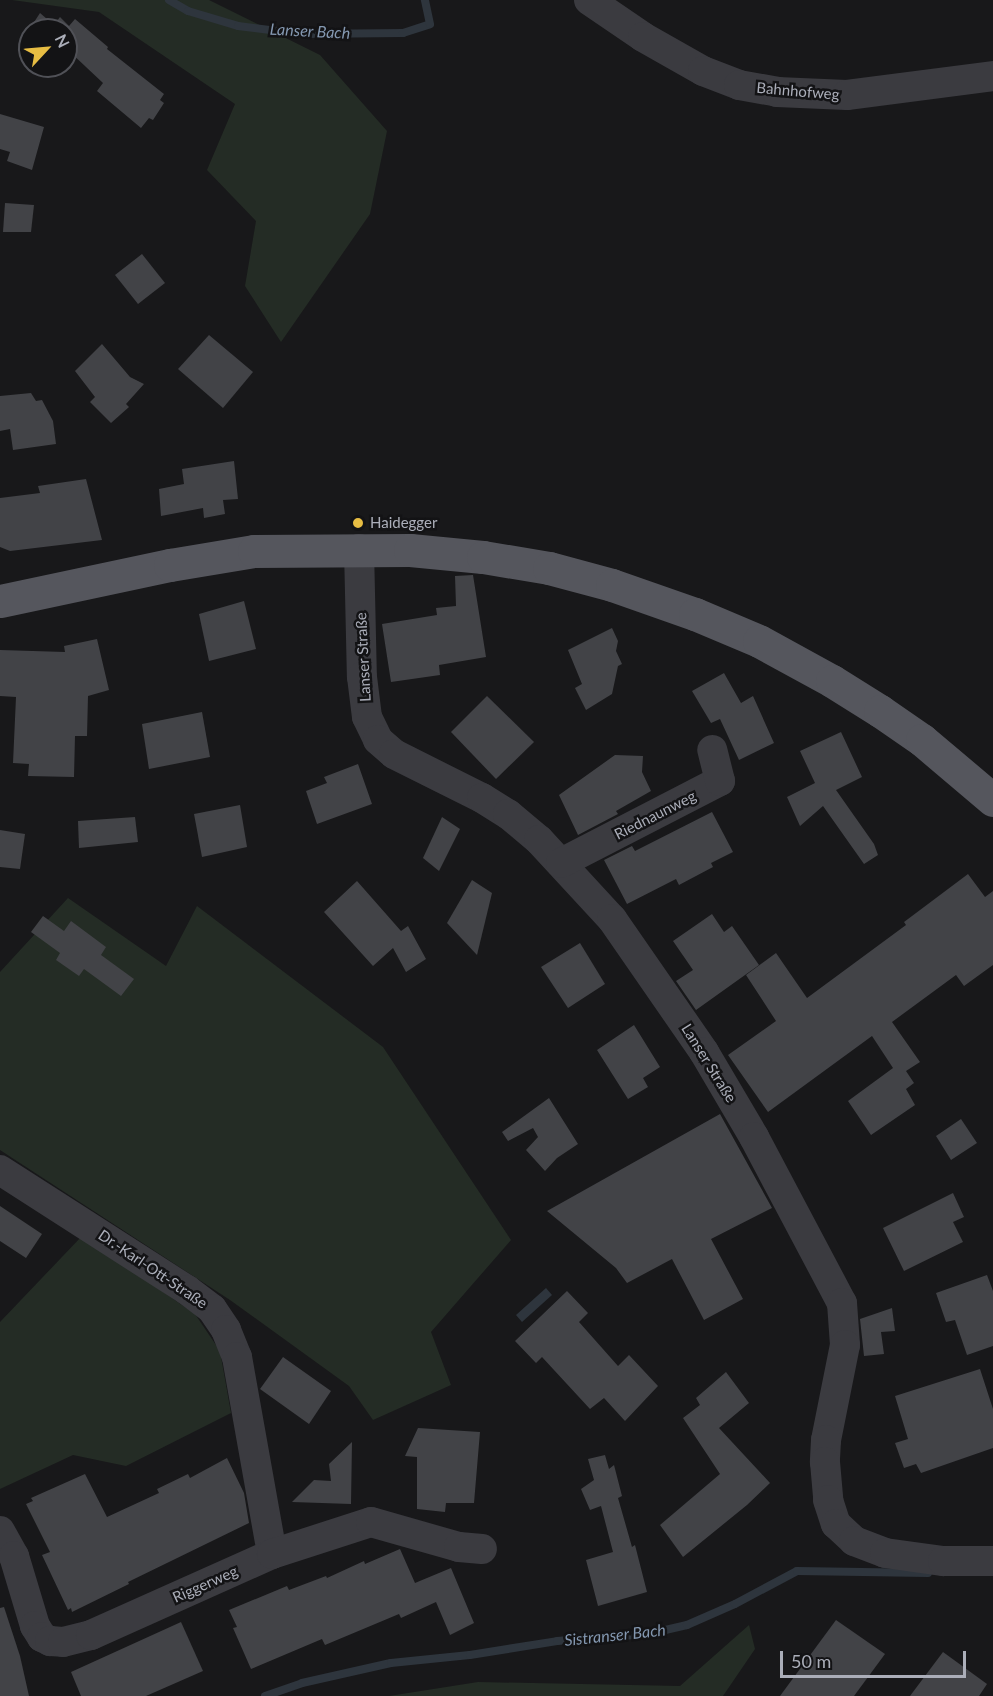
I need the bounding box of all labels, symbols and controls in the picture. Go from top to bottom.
north arrow [18,18,78,78]
water label: Lanser Bach [269,19,351,43]
text: N [52,31,74,50]
street label: Bahnhofweg [756,78,840,104]
place label: Haidegger [370,514,437,532]
marker: Haidegger [351,516,365,530]
street label: Lanser Straße [352,612,374,702]
street label: Riednaunweg [611,787,699,843]
street label: Lanser Straße [678,1020,740,1106]
street label: Dr.-Karl-Ott-Straße [95,1226,211,1312]
street label: Riggerweg [170,1562,240,1606]
water label: Sistranser Bach [563,1620,667,1650]
scale bar [783,1639,969,1677]
text: 50 m [791,1650,831,1672]

